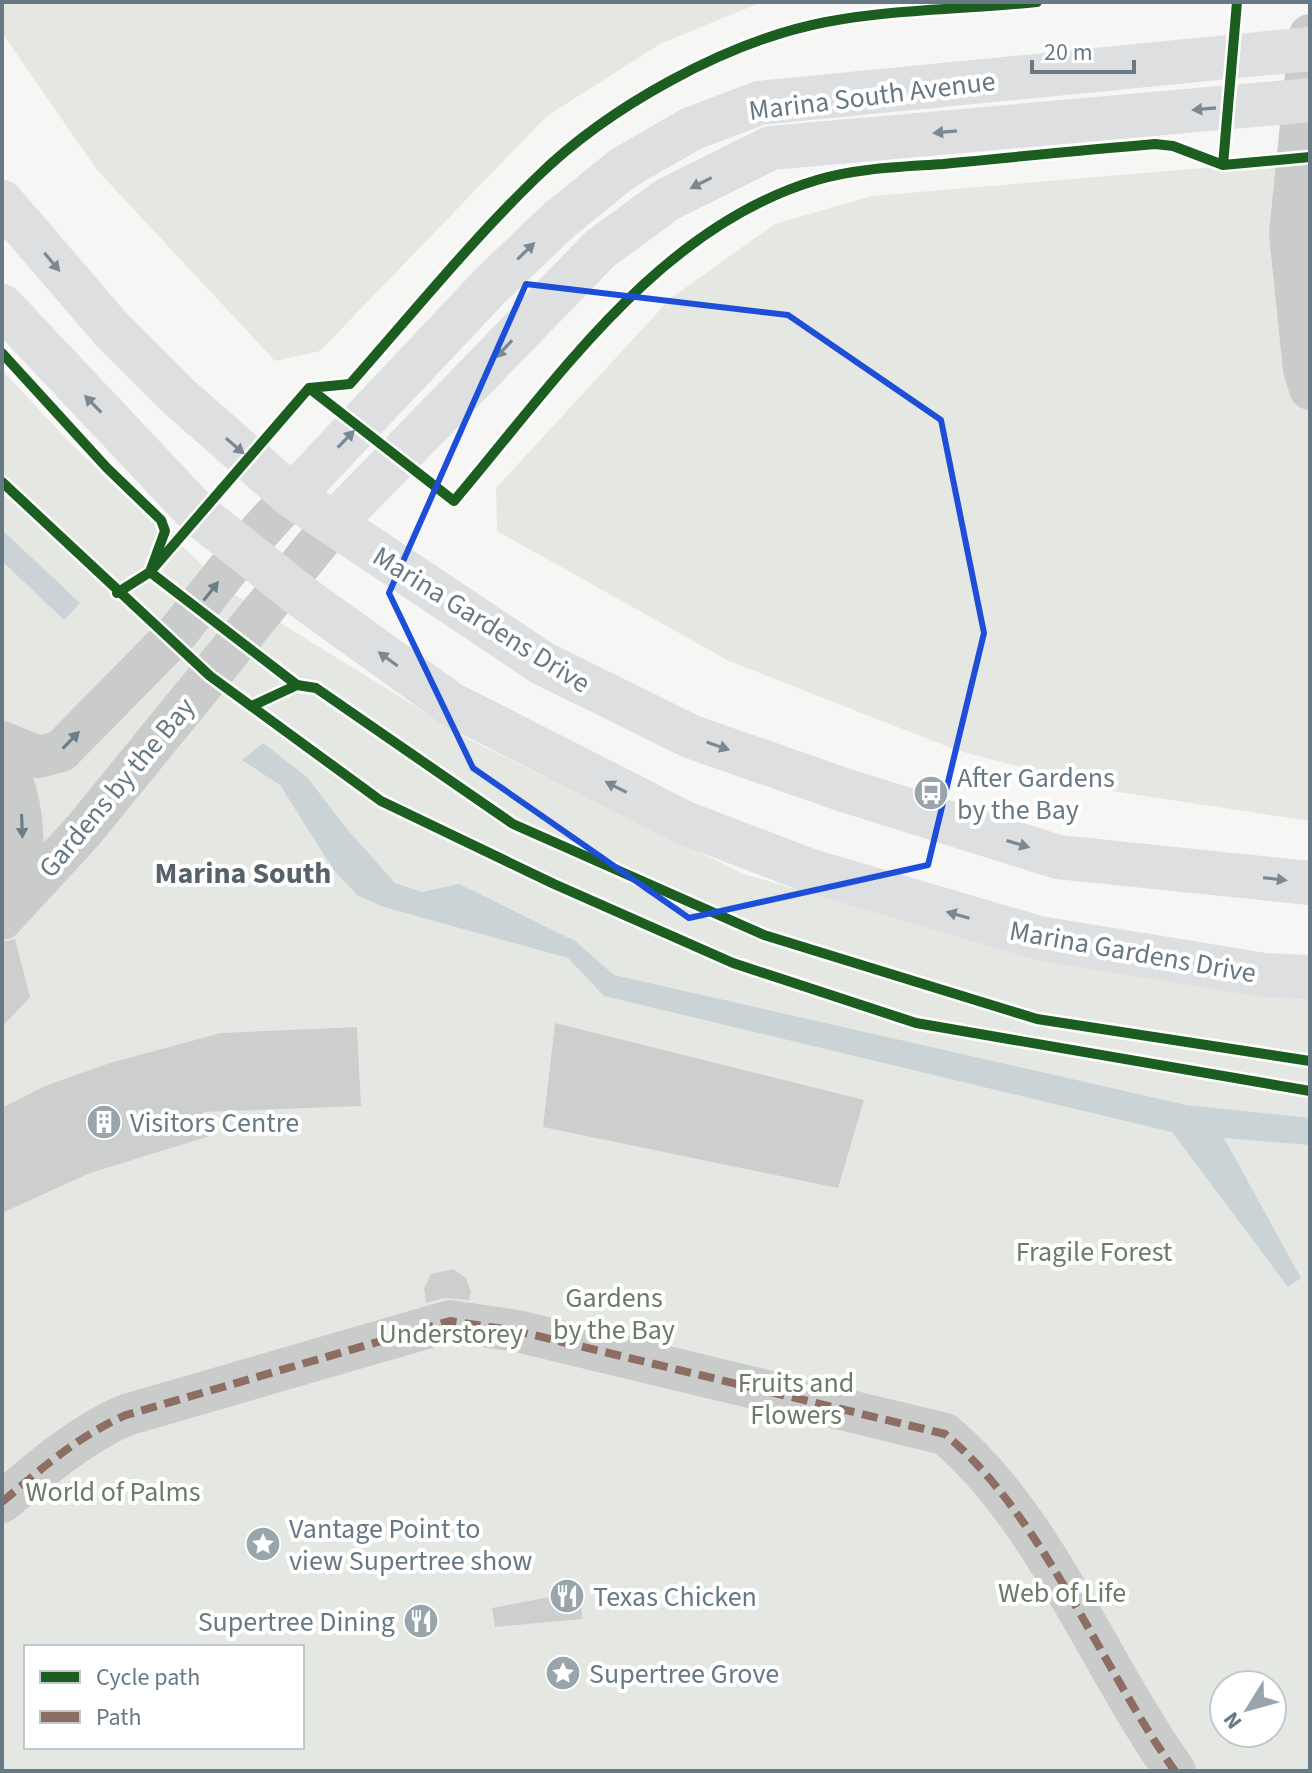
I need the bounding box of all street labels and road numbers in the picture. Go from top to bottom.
street label: Marina South Avenue [747,61,998,131]
street label: Marina Gardens Drive [365,537,598,703]
street label: Gardens by the Bay [29,689,204,887]
street label: Marina Gardens Drive [1006,911,1259,993]

